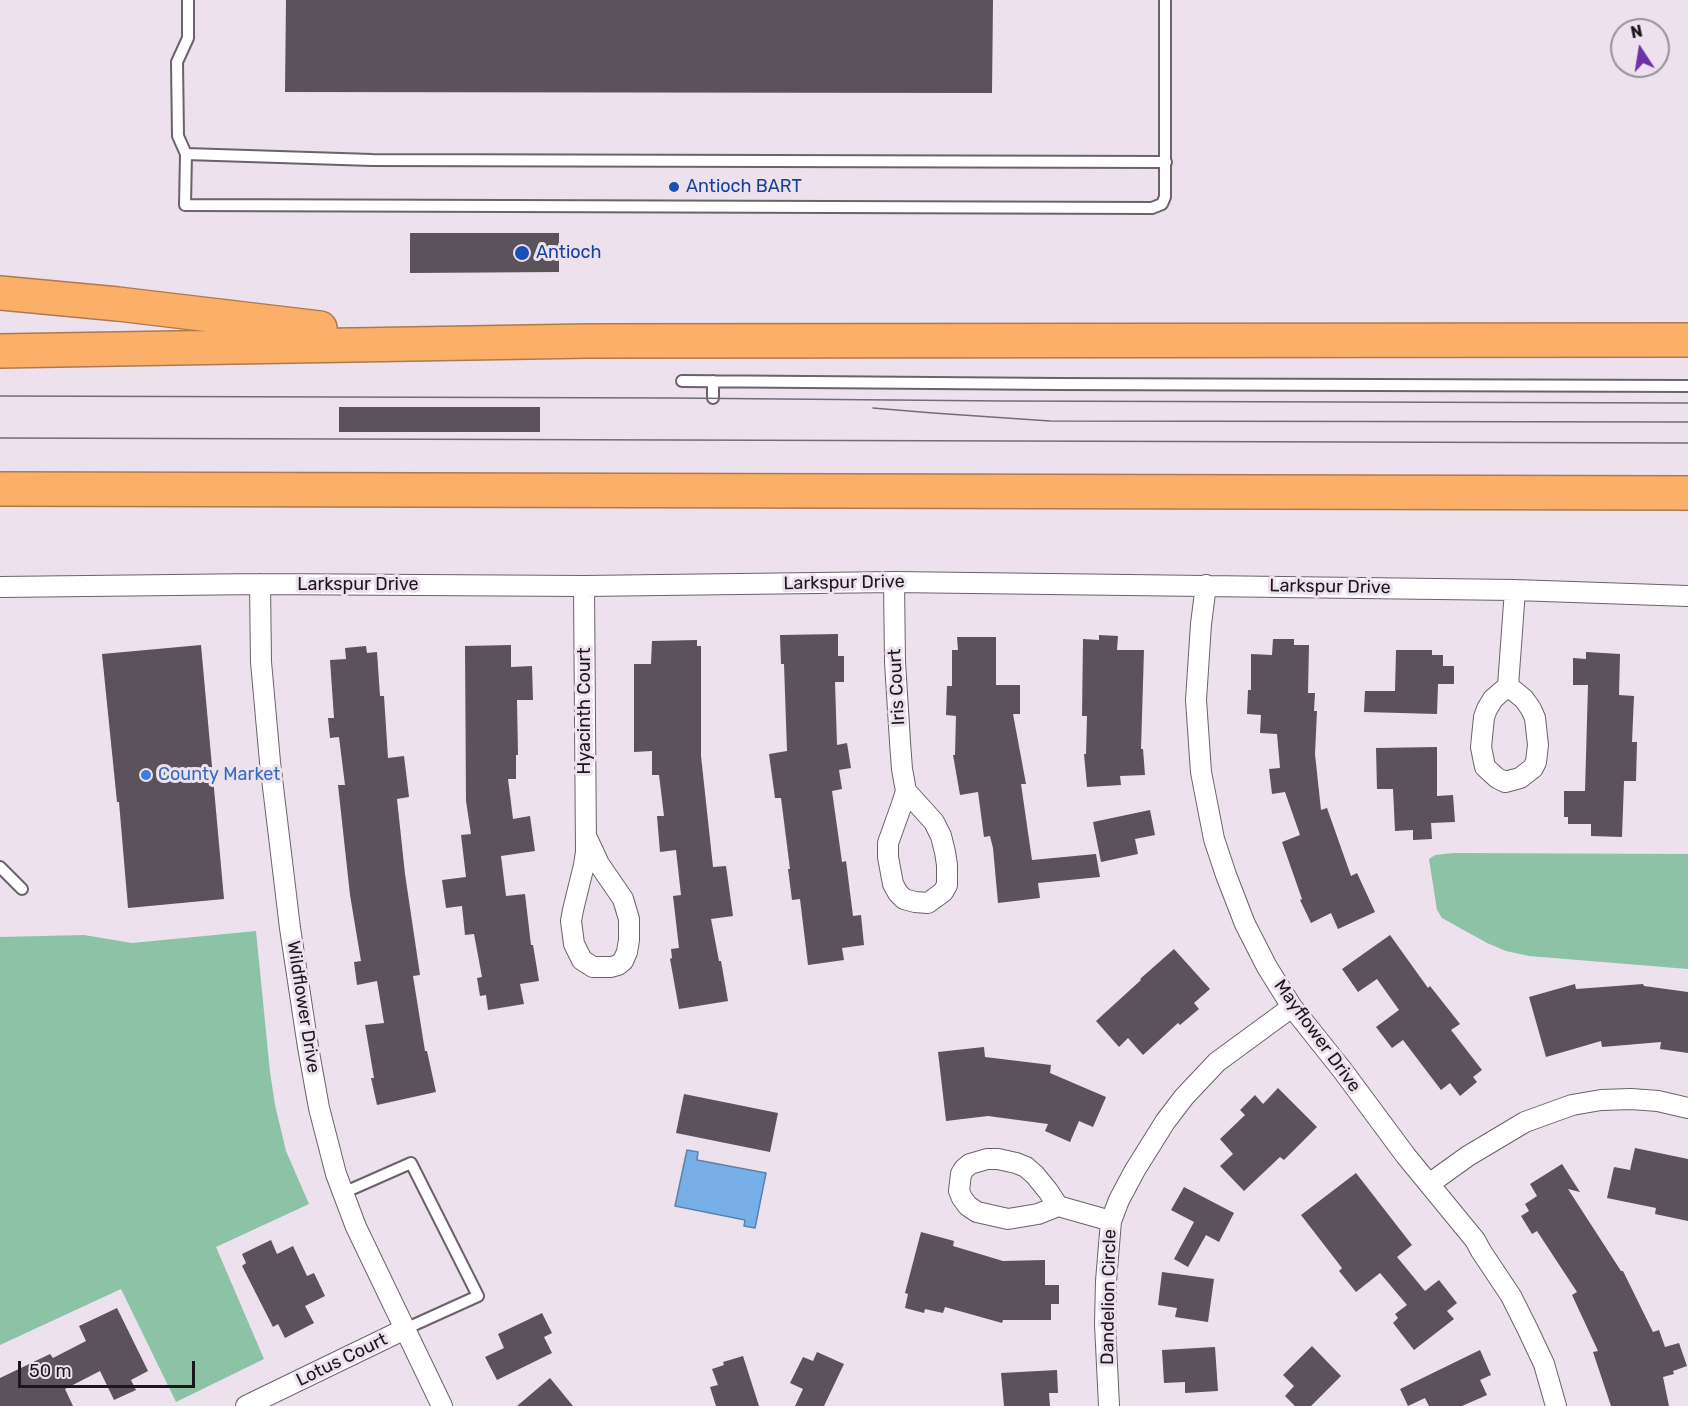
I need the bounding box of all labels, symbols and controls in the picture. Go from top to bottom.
north arrow [1610,18,1670,78]
text: N [1629,21,1644,42]
place label: Antioch BART [686,176,802,198]
marker: Antioch BART [667,180,681,194]
place label: Antioch [536,242,601,264]
marker: Antioch [513,244,531,262]
street label: Larkspur Drive [783,571,905,595]
street label: Larkspur Drive [297,574,419,596]
street label: Larkspur Drive [1269,575,1391,599]
street label: Hyacinth Court [574,648,596,774]
street label: Iris Court [884,648,910,726]
place label: County Market [158,764,280,786]
marker: County Market [139,768,153,782]
street label: Wildflower Drive [282,939,324,1075]
street label: Mayflower Drive [1269,976,1365,1096]
street label: Dandelion Circle [1097,1229,1121,1365]
street label: Lotus Court [293,1329,391,1391]
scale bar [21,1349,198,1387]
text: 50 m [29,1360,72,1382]

